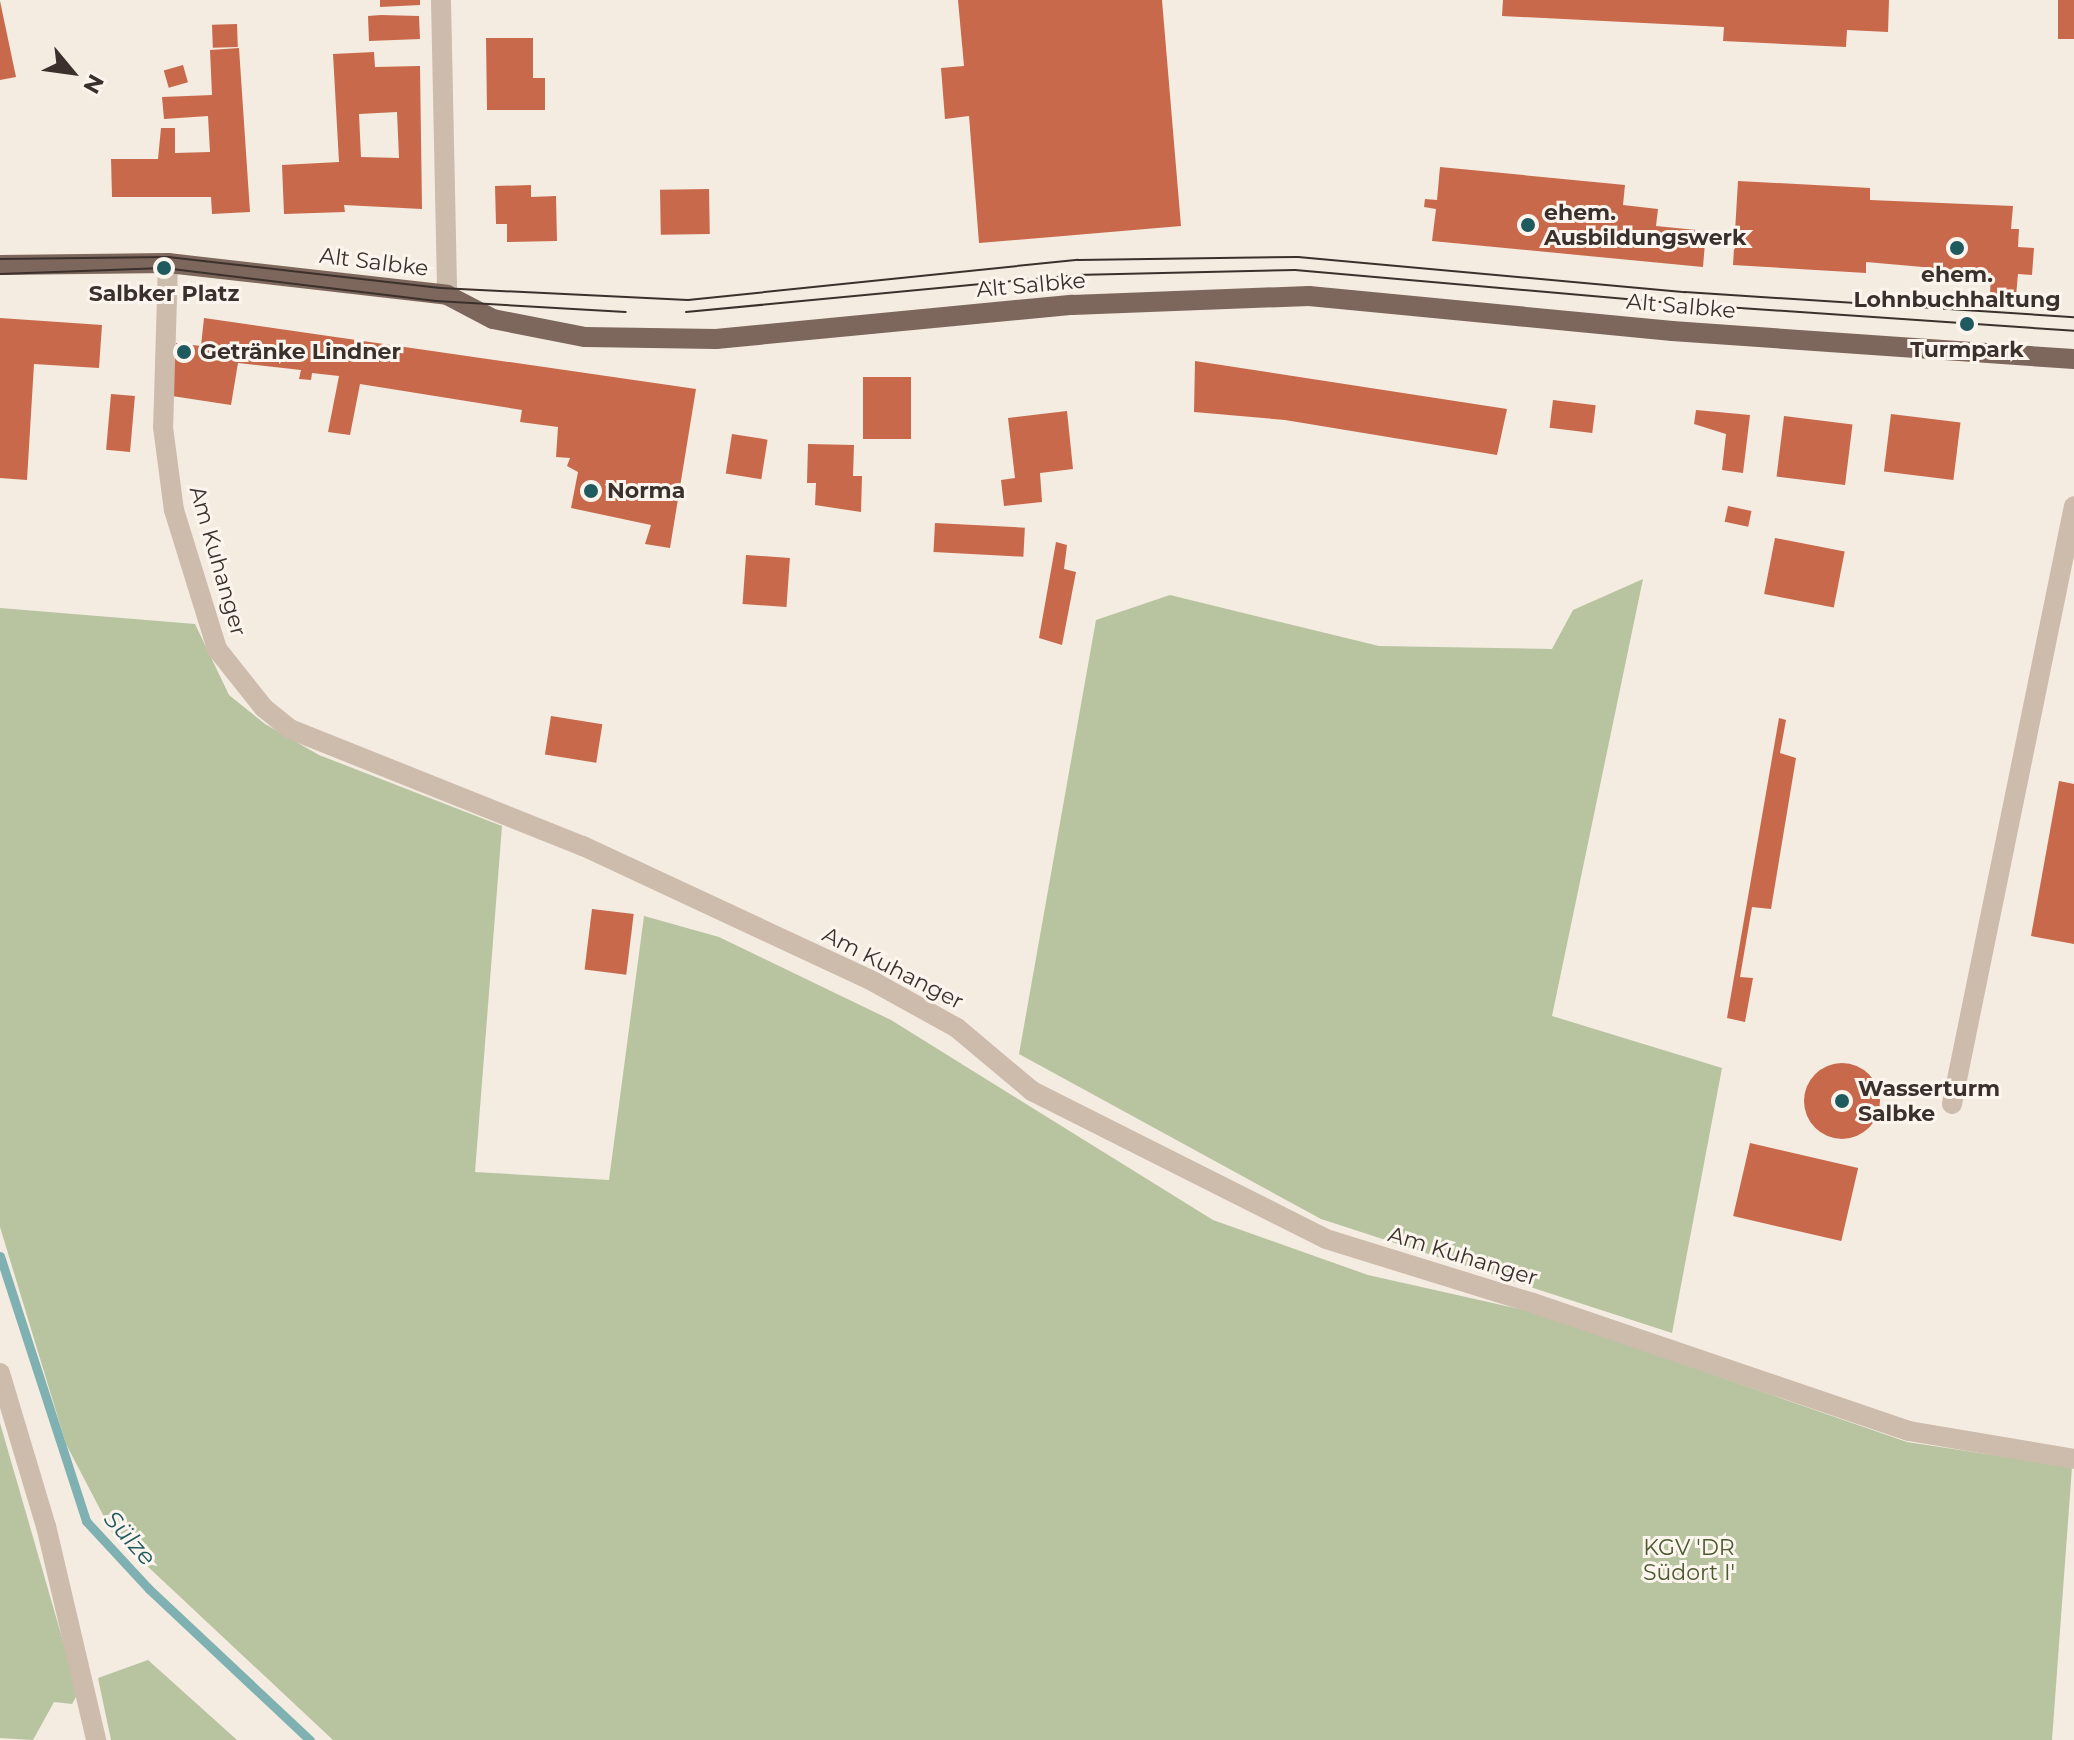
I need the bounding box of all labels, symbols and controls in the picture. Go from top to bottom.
north arrow [32,32,112,112]
text: N [77,70,110,98]
place label: ehem. Ausbildungswerk [1544,199,1746,250]
marker: ehem. Ausbildungswerk [1519,216,1537,234]
marker: ehem. Lohnbuchhaltung [1948,239,1966,257]
street label: Alt Salbke [318,242,430,282]
marker: Salbker Platz [155,259,173,277]
place label: ehem. Lohnbuchhaltung [1853,261,2061,312]
street label: Alt Salbke [975,267,1087,303]
place label: Salbker Platz [89,281,239,307]
street label: Alt Salbke [1625,288,1737,324]
marker: Turmpark [1958,315,1976,333]
place label: Turmpark [1910,337,2024,363]
place label: Getränke Lindner [200,339,401,365]
marker: Getränke Lindner [175,343,193,361]
place label: Norma [607,478,685,504]
marker: Norma [582,482,600,500]
street label: Am Kuhanger [184,483,252,639]
street label: Am Kuhanger [818,921,968,1015]
place label: Wasserturm Salbke [1858,1075,2000,1126]
marker: Wasserturm Salbke [1833,1092,1851,1110]
street label: Am Kuhanger [1385,1221,1541,1291]
water label: Sülze [98,1505,162,1571]
park label: KGV 'DR Südort I' [1643,1534,1735,1586]

